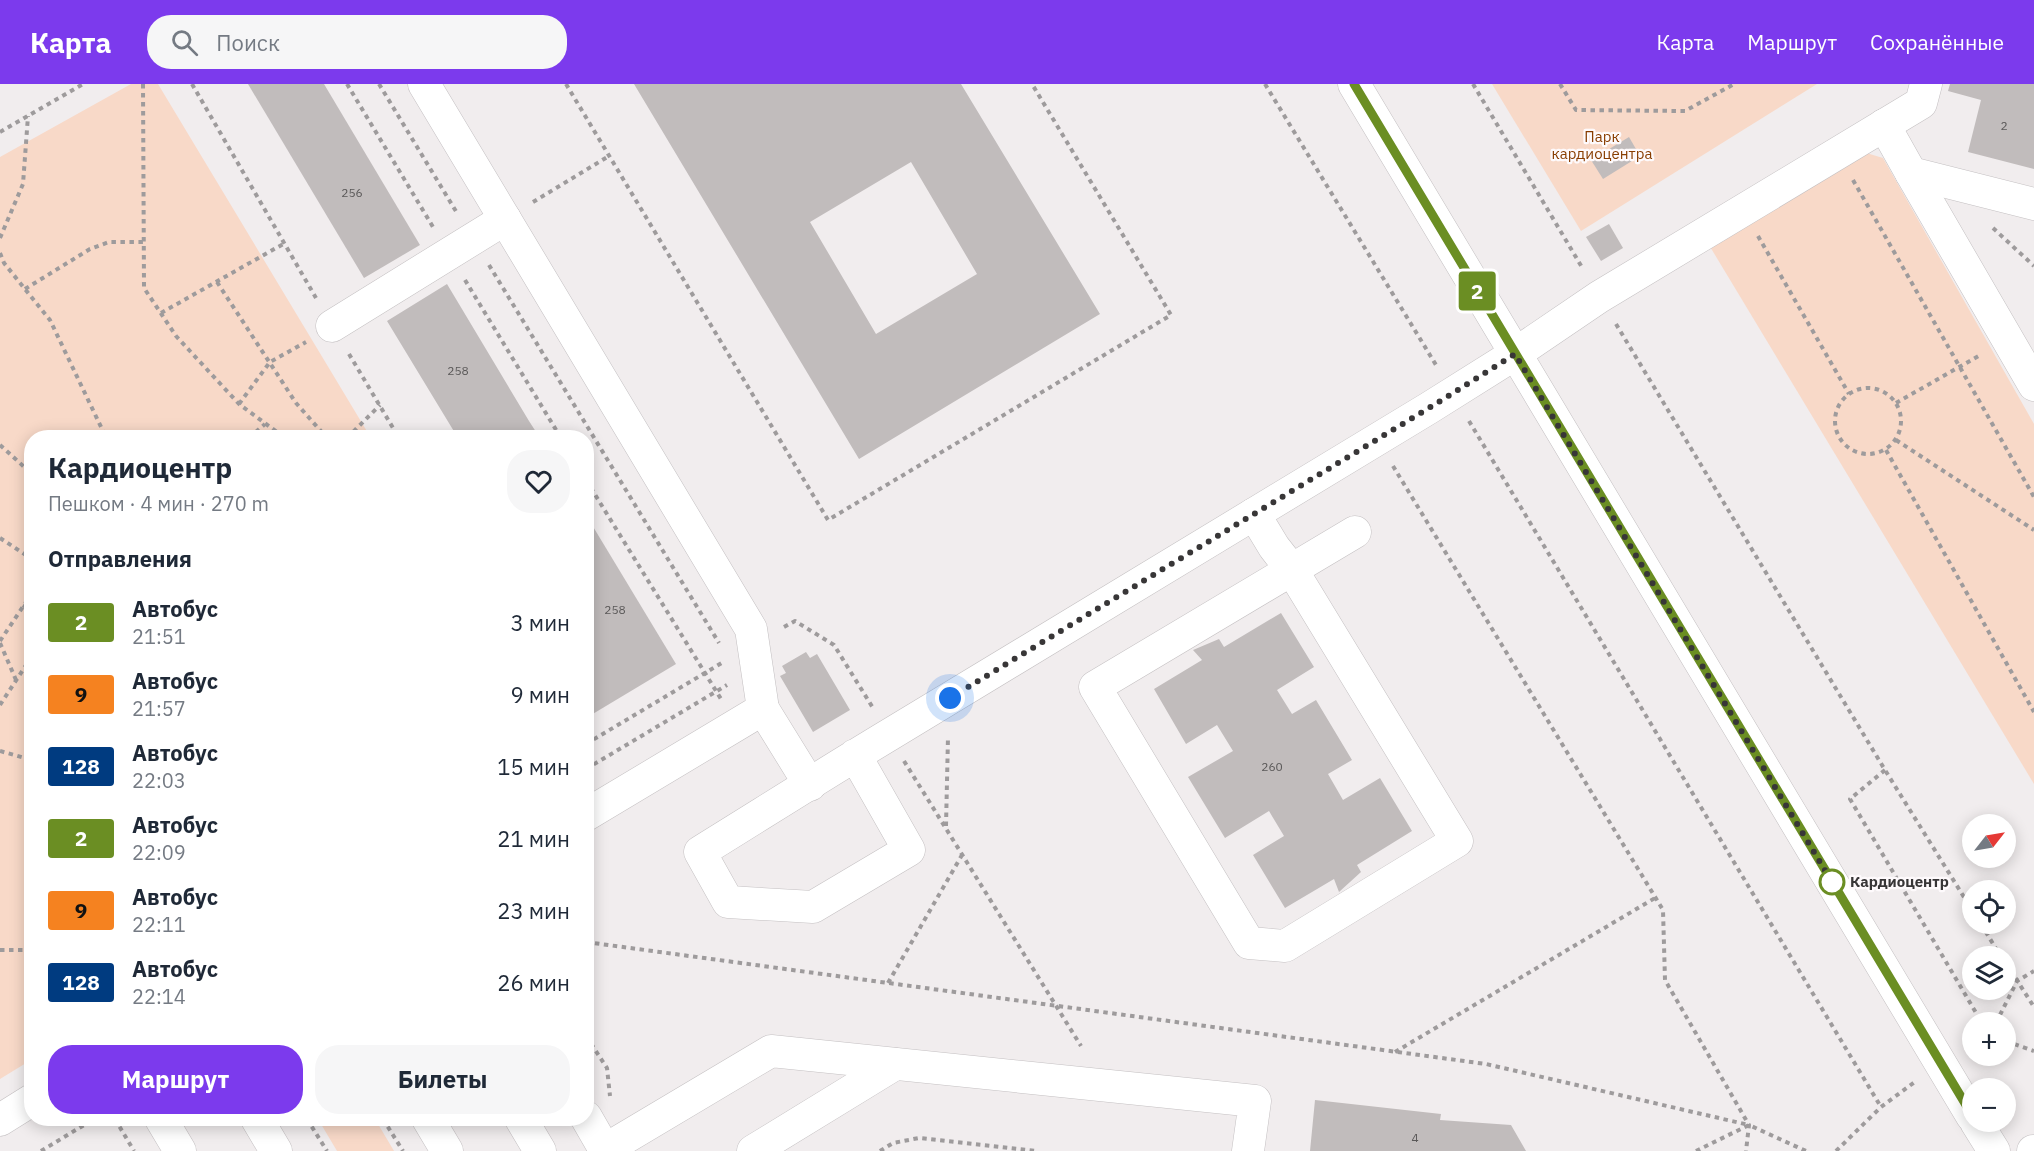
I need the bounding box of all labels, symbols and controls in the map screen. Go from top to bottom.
search box [147,15,567,69]
text: Карта [30,24,111,61]
icon: search [168,26,201,59]
text: Поиск [216,28,280,57]
text: Карта [1656,28,1714,56]
text: Маршрут [1747,28,1837,56]
text: Сохранённые [1870,28,2004,56]
house number: 2 [2000,118,2008,133]
park label: Парк кардиоцентра [1552,127,1652,163]
house number: 256 [341,185,363,200]
line badge: 2 [1458,272,1496,310]
text: 2 [1471,277,1483,305]
house number: 258 [447,363,469,378]
text: Кардиоцентр [48,449,232,486]
button: heart [507,450,570,513]
text: Пешком · 4 мин · 270 m [48,490,269,517]
text: Отправления [48,544,192,573]
text: Автобус [132,594,218,623]
house number: 258 [604,602,626,617]
text: 2 [75,608,87,636]
text: 3 мин [510,608,570,637]
text: 21:51 [132,623,186,650]
text: Автобус [132,666,218,695]
text: 9 [75,680,87,708]
text: 9 мин [510,680,570,709]
your location [935,683,965,713]
text: 21:57 [132,695,186,722]
text: Автобус [132,738,218,767]
text: 128 [62,752,100,780]
text: 15 мин [497,752,570,781]
house number: 260 [1261,759,1283,774]
text: 22:03 [132,767,186,794]
text: Автобус [132,810,218,839]
north arrow [1962,814,2016,868]
map controls [1962,814,2016,1132]
text: 2 [75,824,87,852]
text: 21 мин [497,824,570,853]
text: 22:09 [132,839,186,866]
marker: Кардиоцентр [1819,869,1845,895]
place label: Кардиоцентр [1850,872,1949,891]
button: locate [1962,880,2016,934]
text: Автобус [132,882,218,911]
text: 9 [75,896,87,924]
text: 23 мин [497,896,570,925]
text: 22:11 [132,911,186,938]
button: layers [1962,946,2016,1000]
text: Автобус [132,954,218,983]
text: 128 [62,968,100,996]
text: 26 мин [497,968,570,997]
text: 22:14 [132,983,186,1010]
button: + [1962,1012,2016,1066]
button: Маршрут [48,1045,303,1114]
button: Билеты [315,1045,570,1114]
button: − [1962,1078,2016,1132]
house number: 4 [1411,1130,1419,1145]

